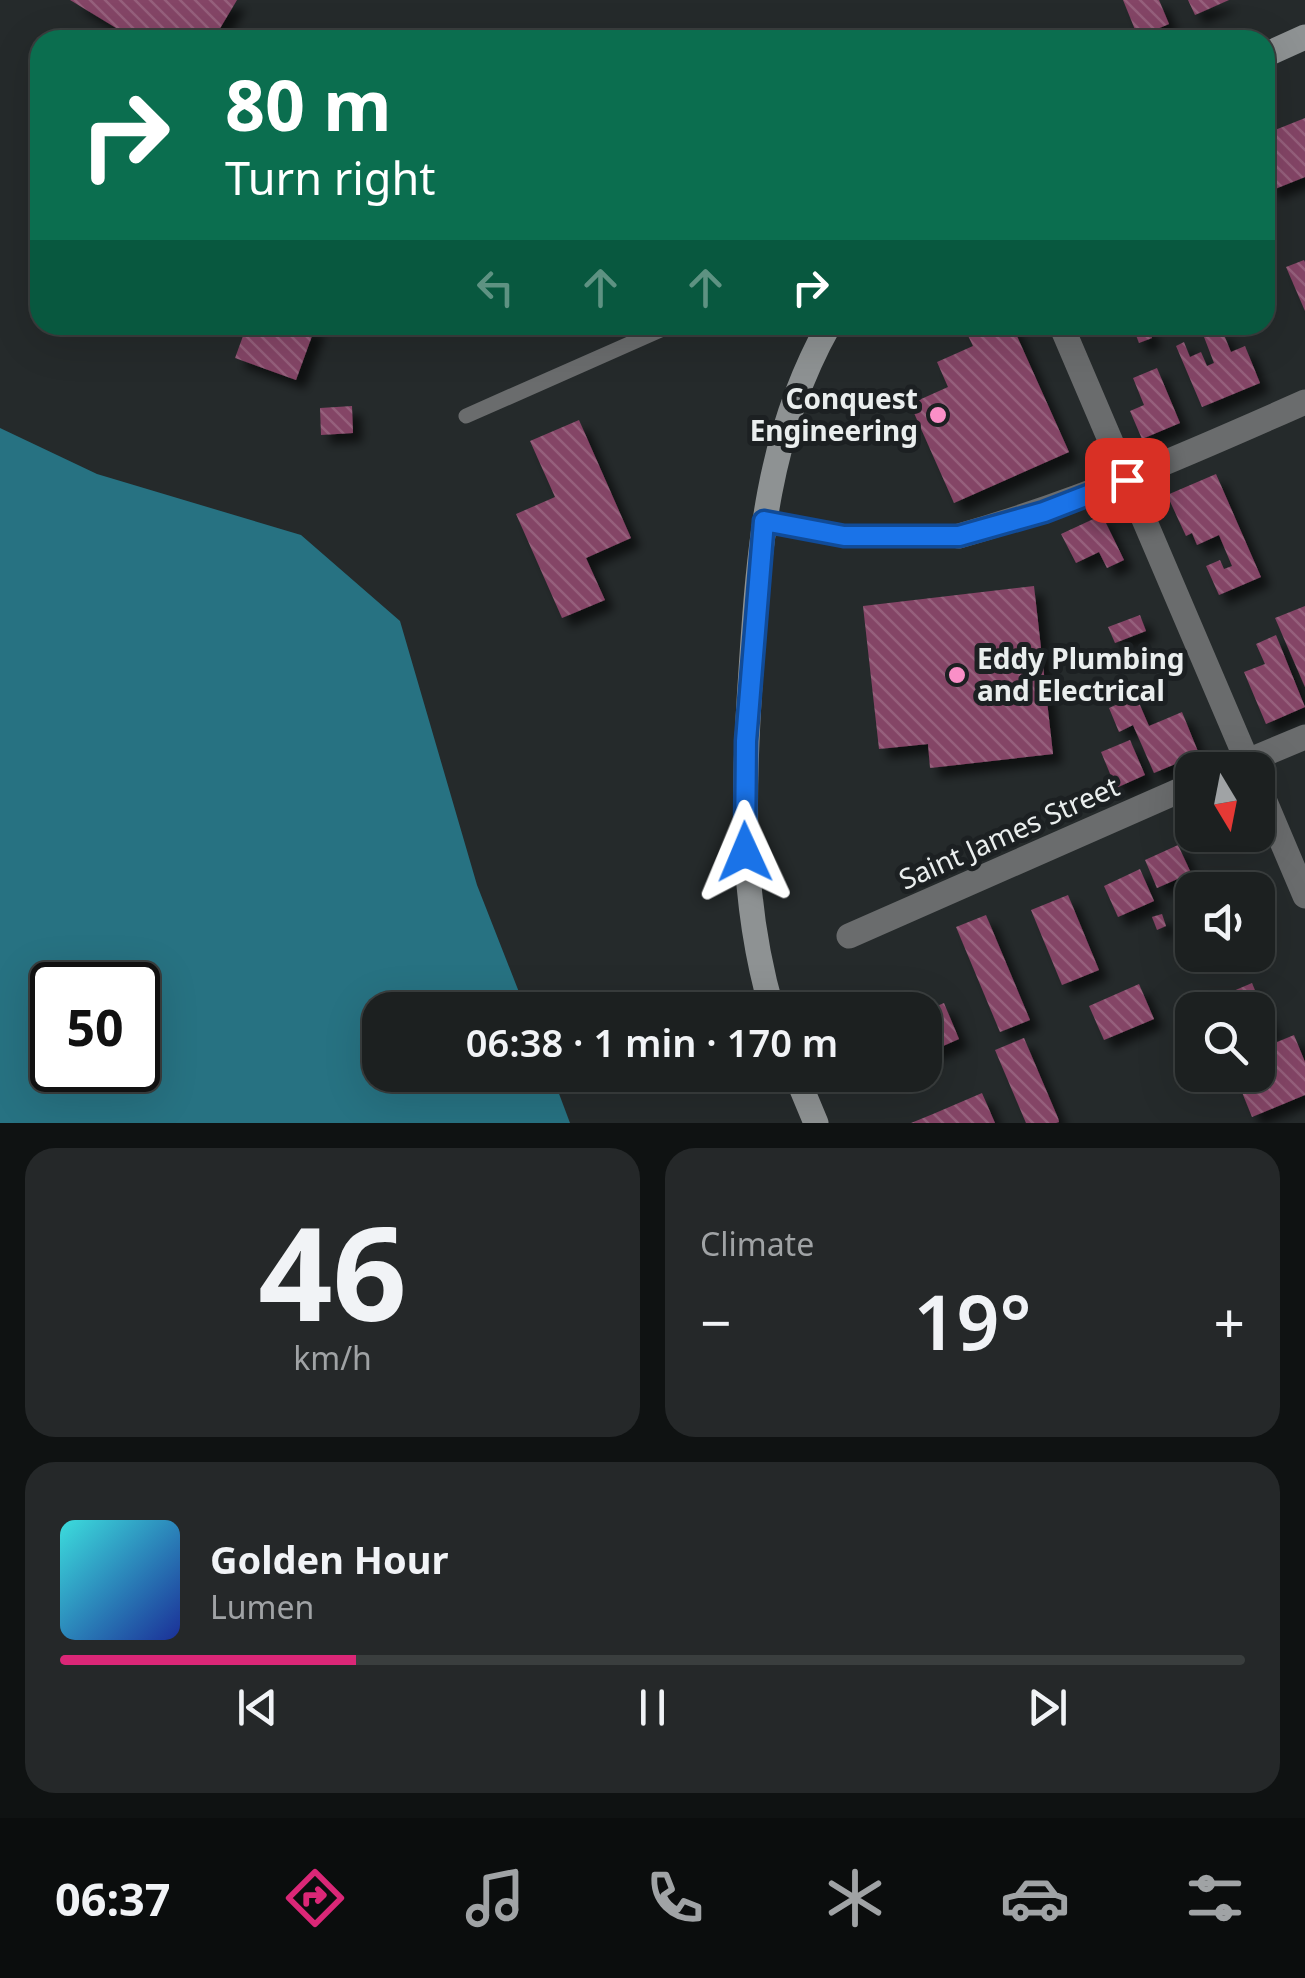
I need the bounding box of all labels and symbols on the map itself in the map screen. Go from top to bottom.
place label: Conquest Engineering [750,379,918,449]
marker: Conquest Engineering [927,404,949,426]
pin [1085,438,1170,523]
place label: Eddy Plumbing and Electrical [977,639,1185,709]
marker: Eddy Plumbing and Electrical [946,664,968,686]
north arrow [1175,752,1275,852]
street label: Saint James Street [893,766,1125,898]
position arrow [693,800,797,904]
speed limit sign: 50 [30,962,160,1092]

